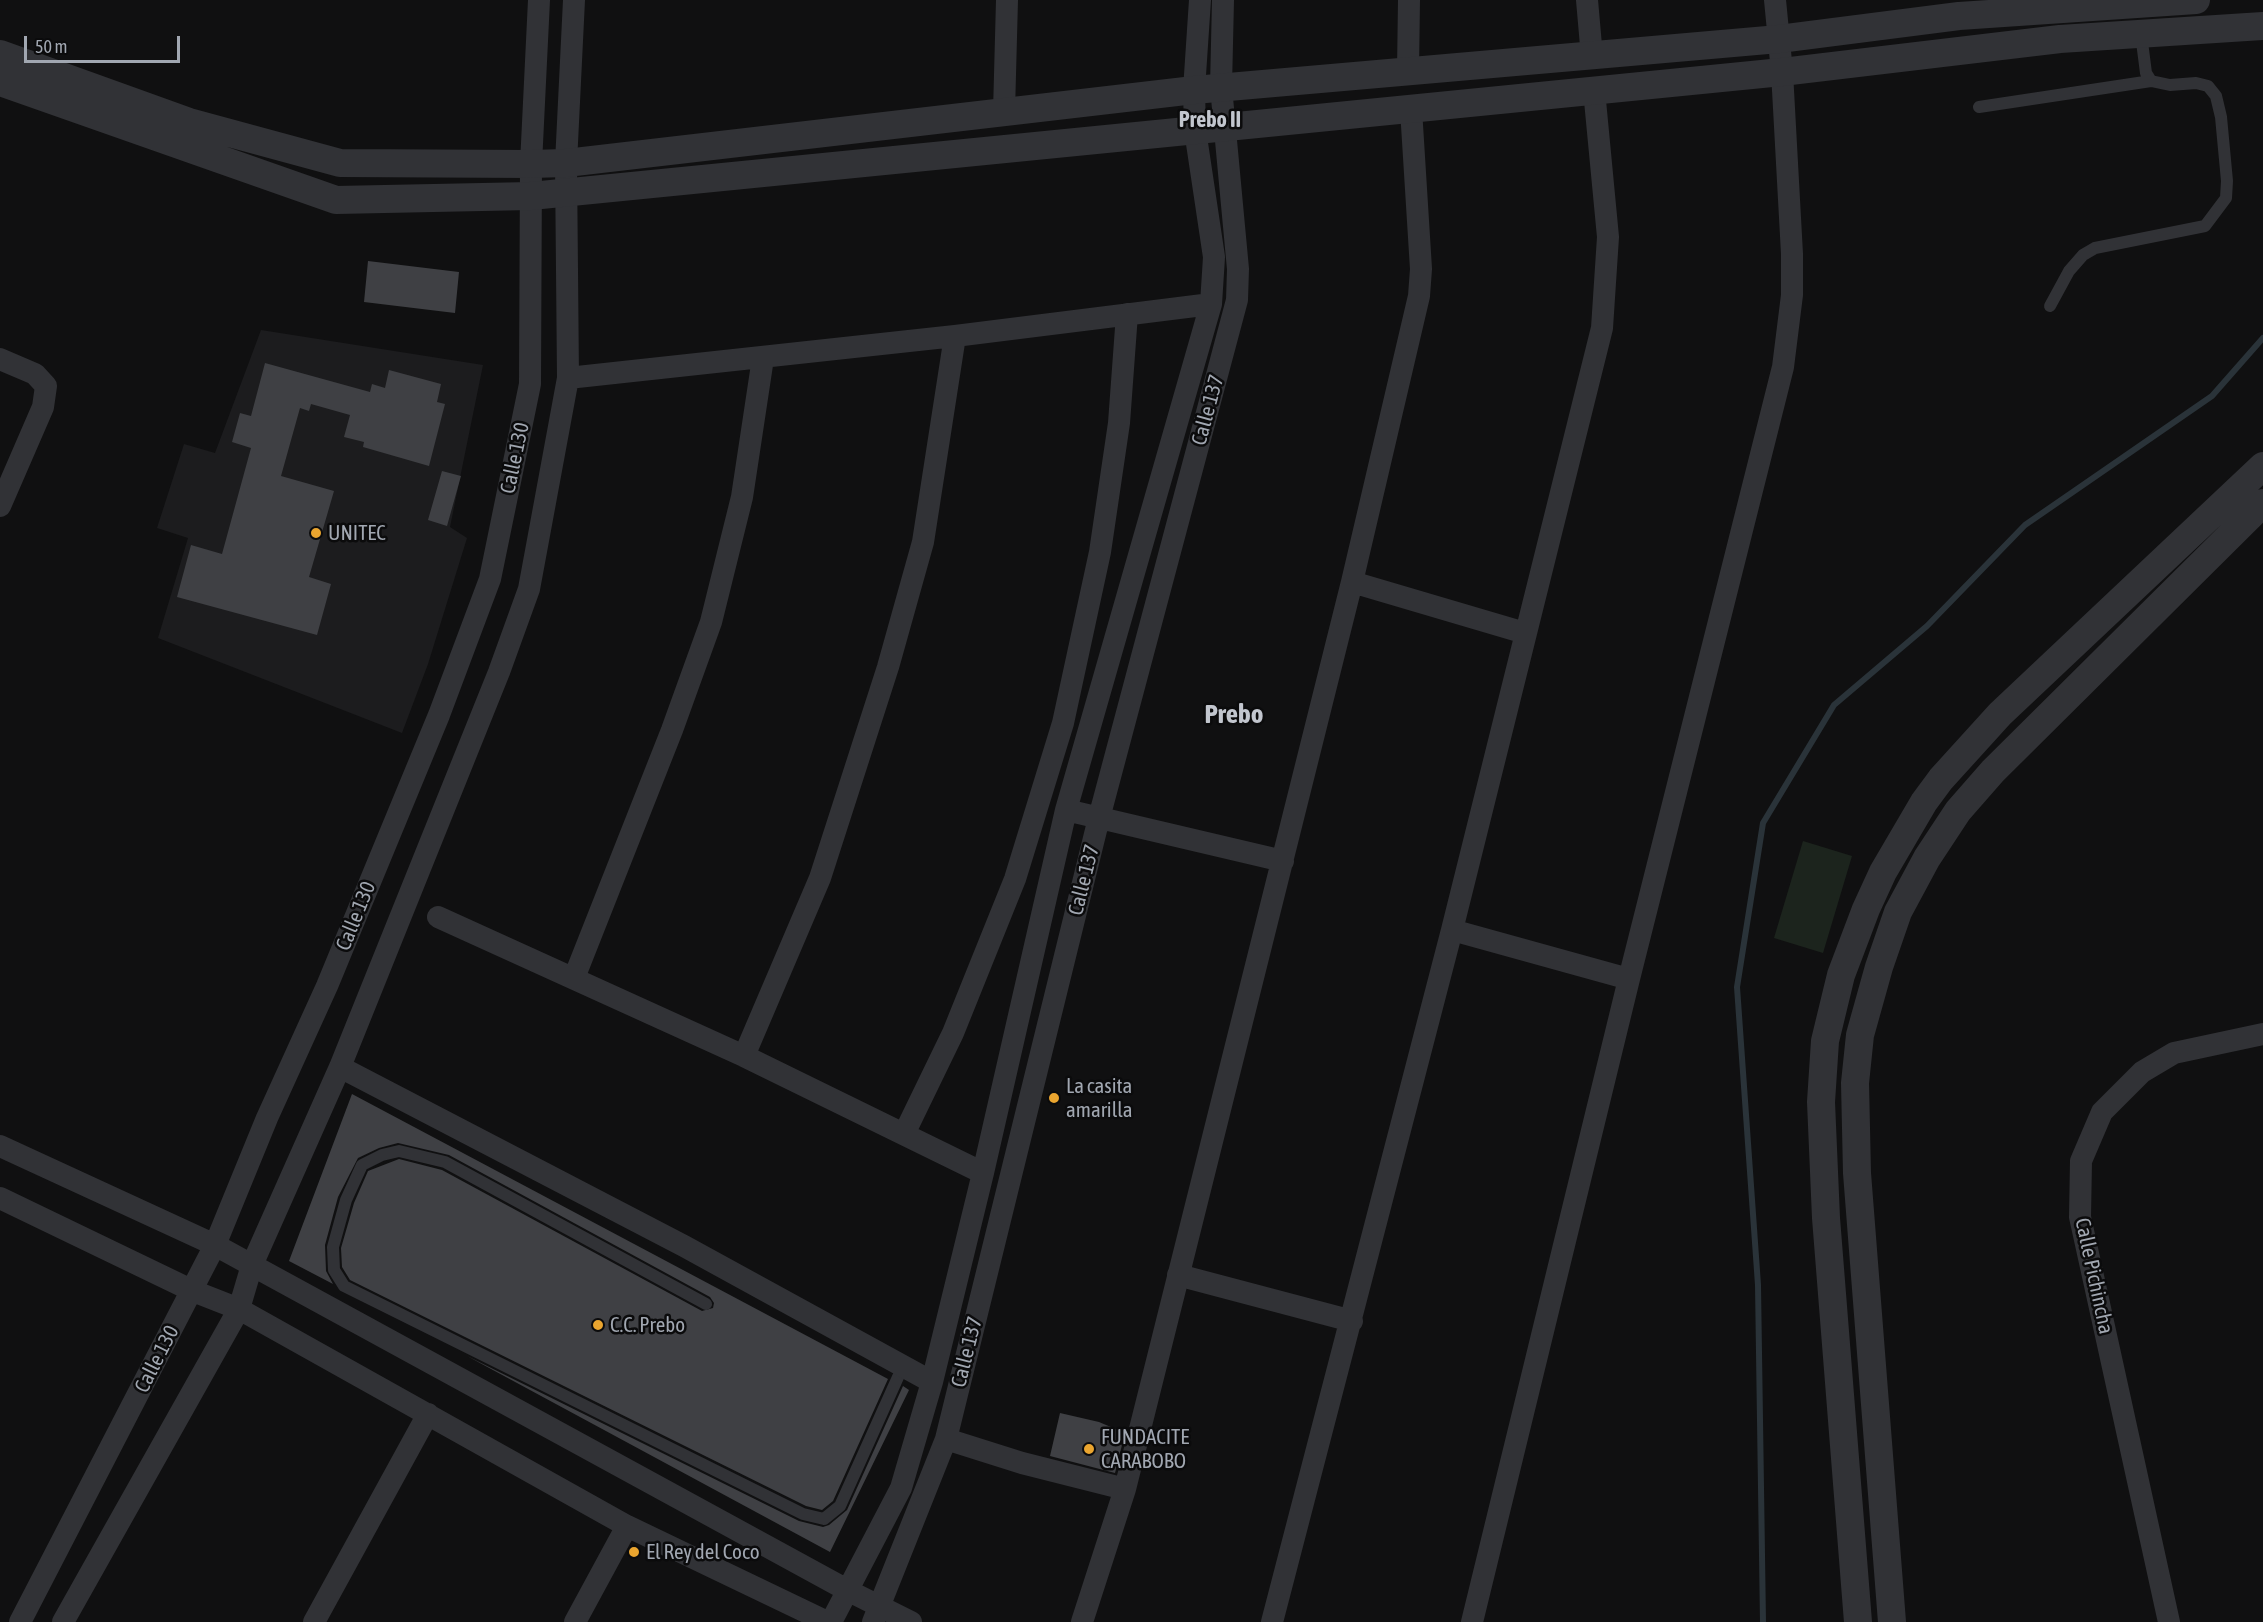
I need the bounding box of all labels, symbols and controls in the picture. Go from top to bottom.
scale bar [27,24,183,62]
text: 50 m [35,36,67,57]
district label: Prebo II [1179,107,1241,133]
street label: Calle 137 [1186,372,1230,448]
street label: Calle 130 [495,420,535,496]
place label: UNITEC [328,520,386,546]
marker: UNITEC [309,526,323,540]
district label: Prebo [1205,698,1263,730]
street label: Calle 137 [1063,842,1105,918]
street label: Calle 130 [331,878,381,954]
place label: La casita amarilla [1066,1073,1133,1123]
marker: La casita amarilla [1047,1091,1061,1105]
street label: Calle Pichincha [2069,1216,2119,1336]
place label: C.C. Prebo [610,1312,685,1338]
street label: Calle 137 [946,1314,988,1390]
marker: C.C. Prebo [591,1318,605,1332]
street label: Calle 130 [129,1321,185,1397]
place label: FUNDACITE CARABOBO [1101,1424,1189,1474]
marker: FUNDACITE CARABOBO [1082,1442,1096,1456]
place label: El Rey del Coco [646,1539,760,1565]
marker: El Rey del Coco [627,1545,641,1559]

